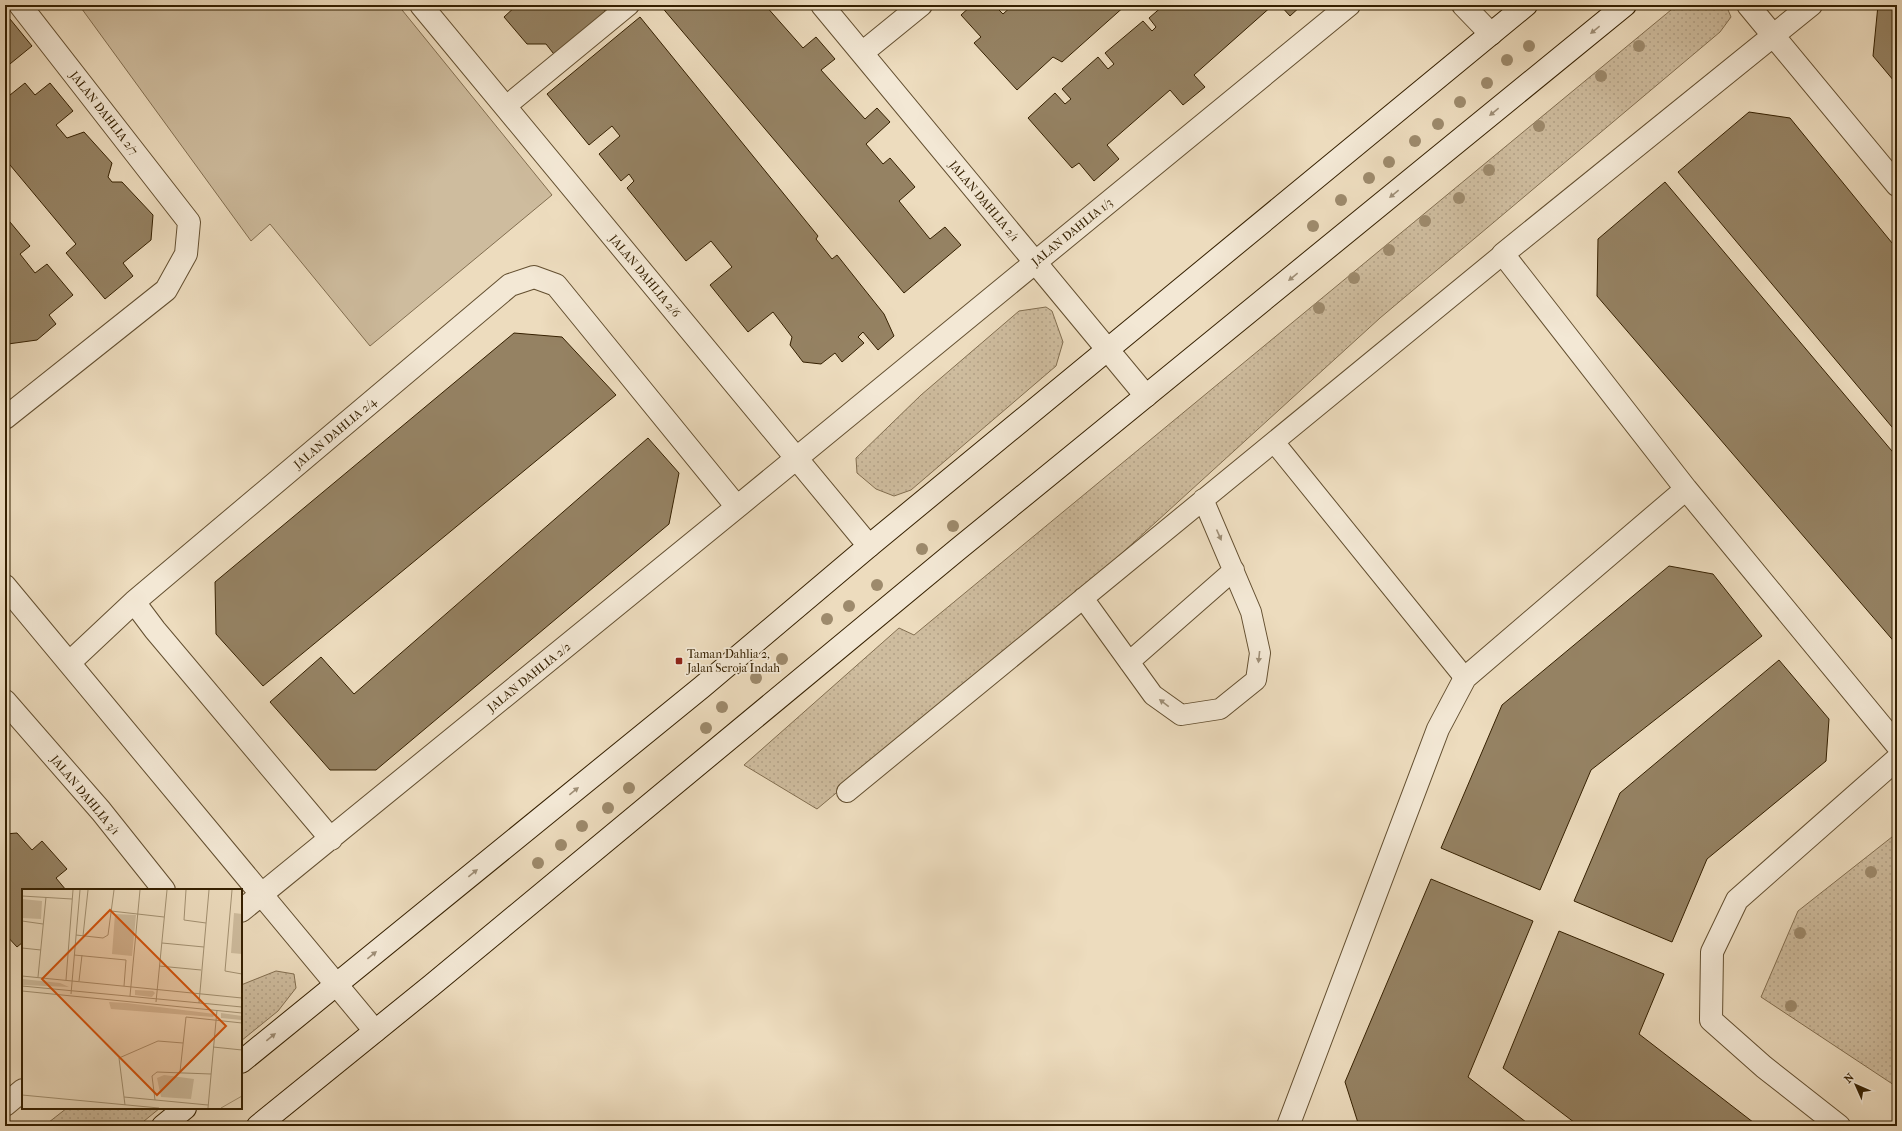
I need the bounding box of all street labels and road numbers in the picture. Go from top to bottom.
street label: JALAN DAHLIA 2/7 [66,68,141,158]
street label: JALAN DAHLIA 2/1 [946,157,1022,244]
street label: JALAN DAHLIA 1/3 [1028,195,1115,269]
street label: JALAN DAHLIA 2/6 [606,231,684,320]
street label: JALAN DAHLIA 2/4 [290,394,380,472]
street label: JALAN DAHLIA 2/2 [484,639,573,715]
street label: JALAN DAHLIA 3/1 [47,752,122,838]

